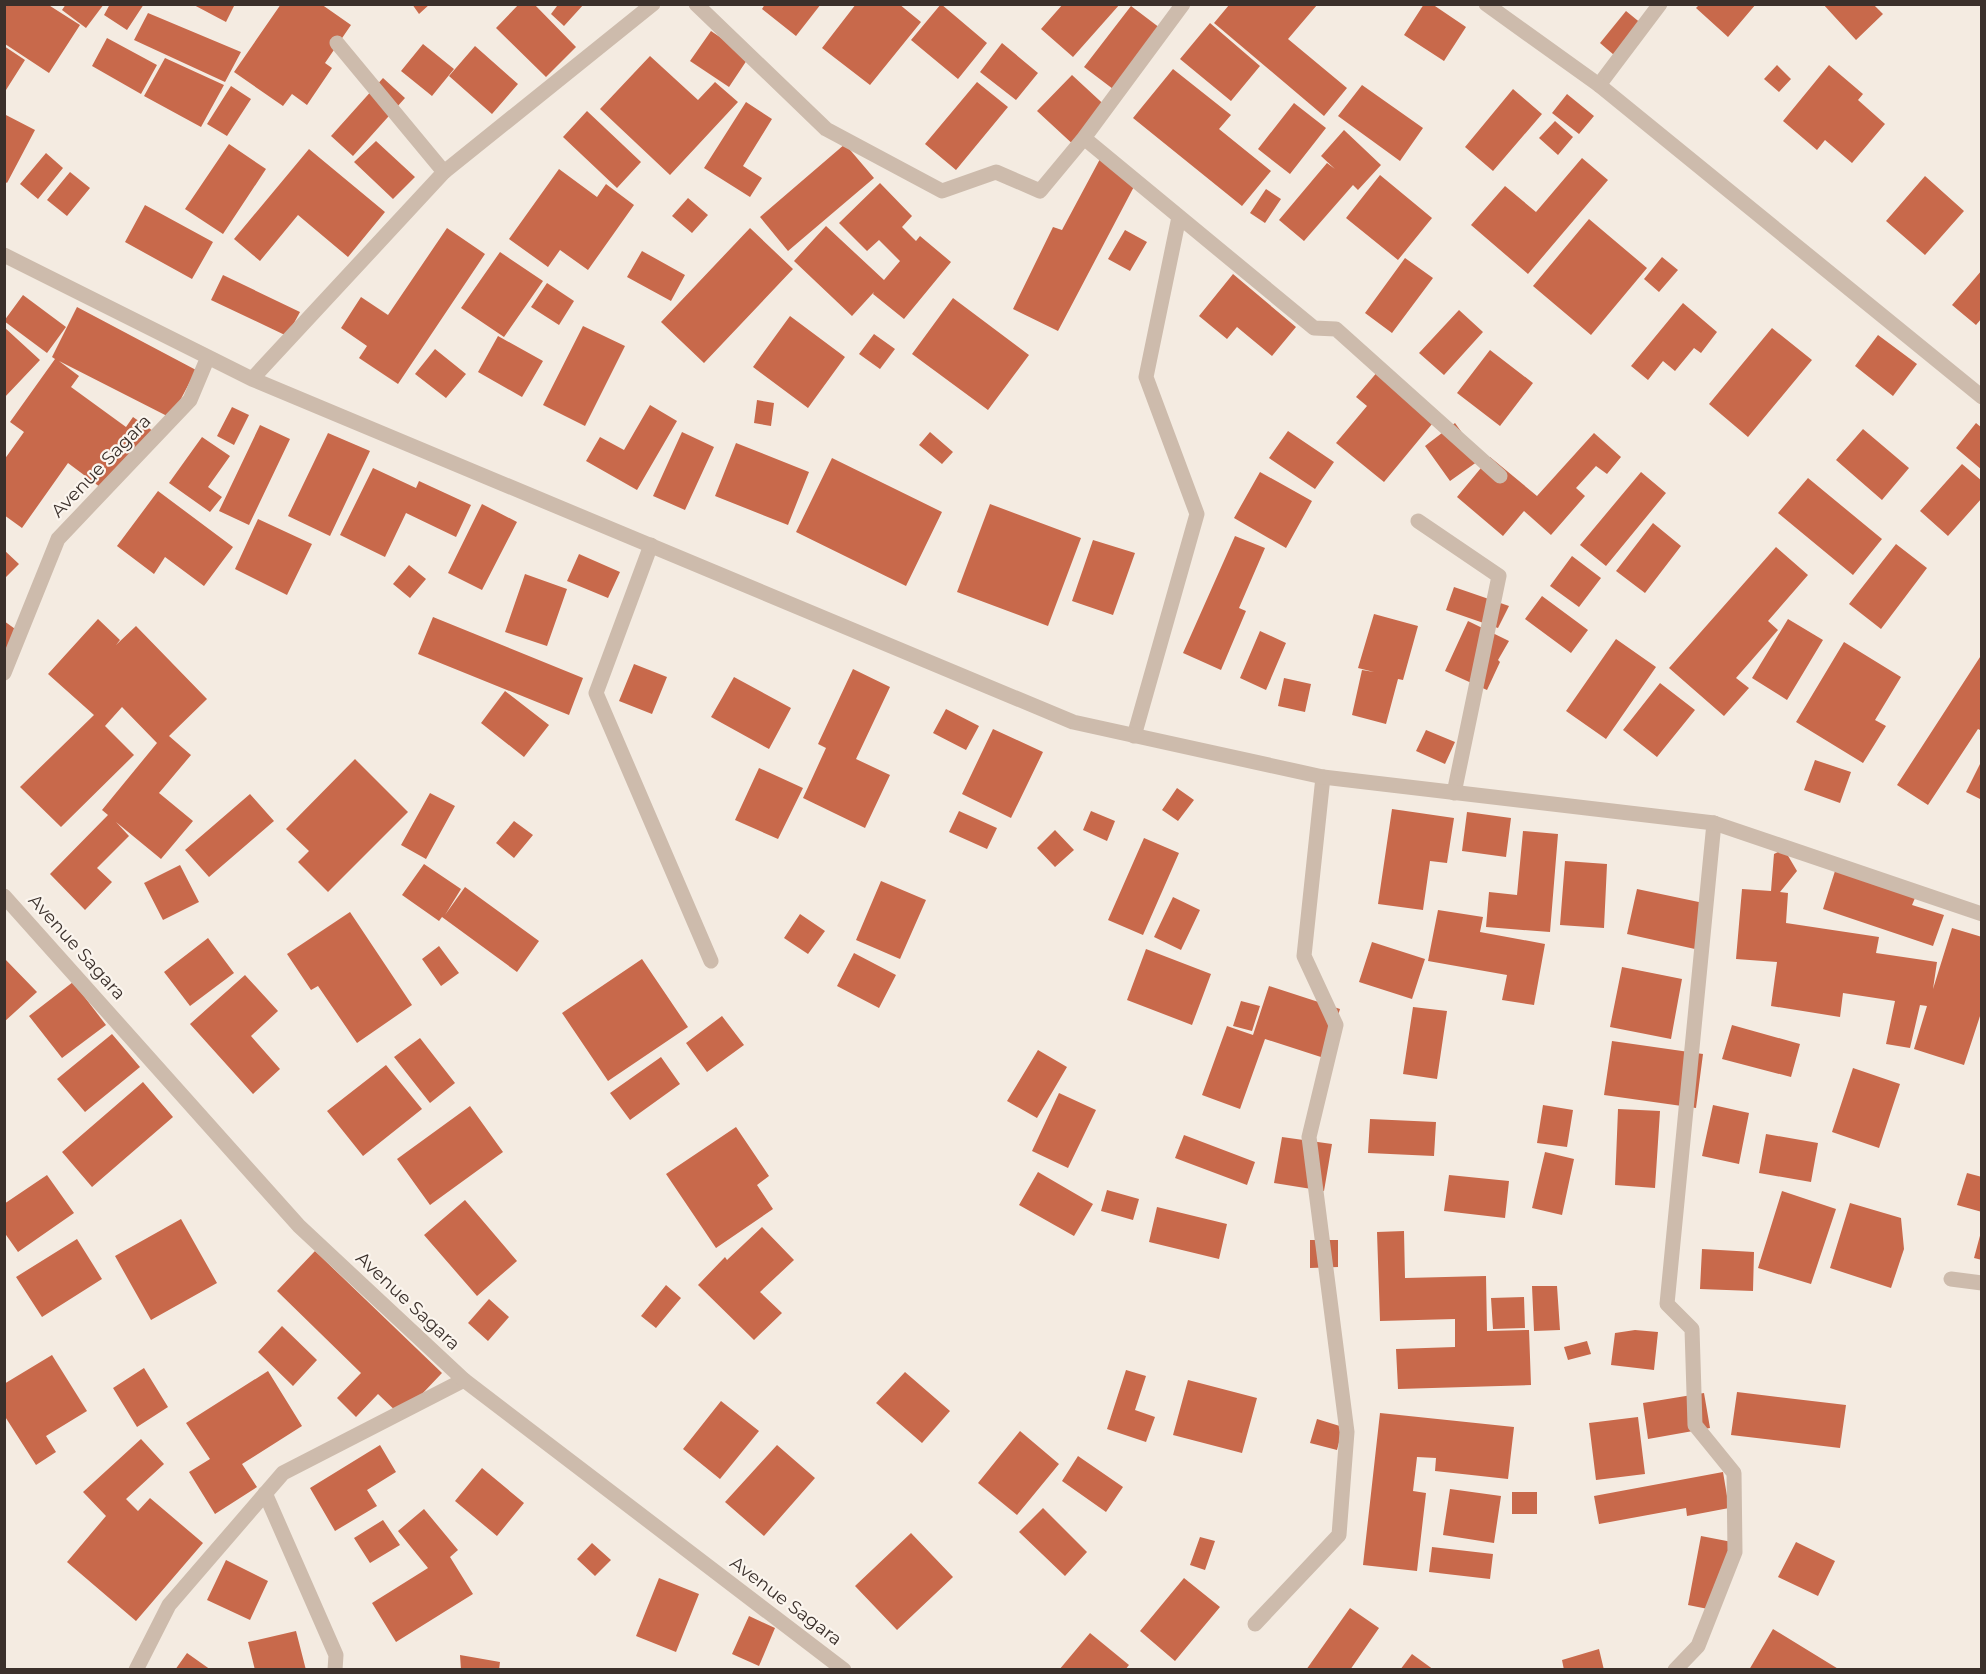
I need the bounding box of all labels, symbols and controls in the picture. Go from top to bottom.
street label: Avenue Sagara [46,410,156,522]
street label: Avenue Sagara [24,890,130,1004]
street label: Avenue Sagara [351,1247,465,1355]
street label: Avenue Sagara [726,1552,846,1650]

